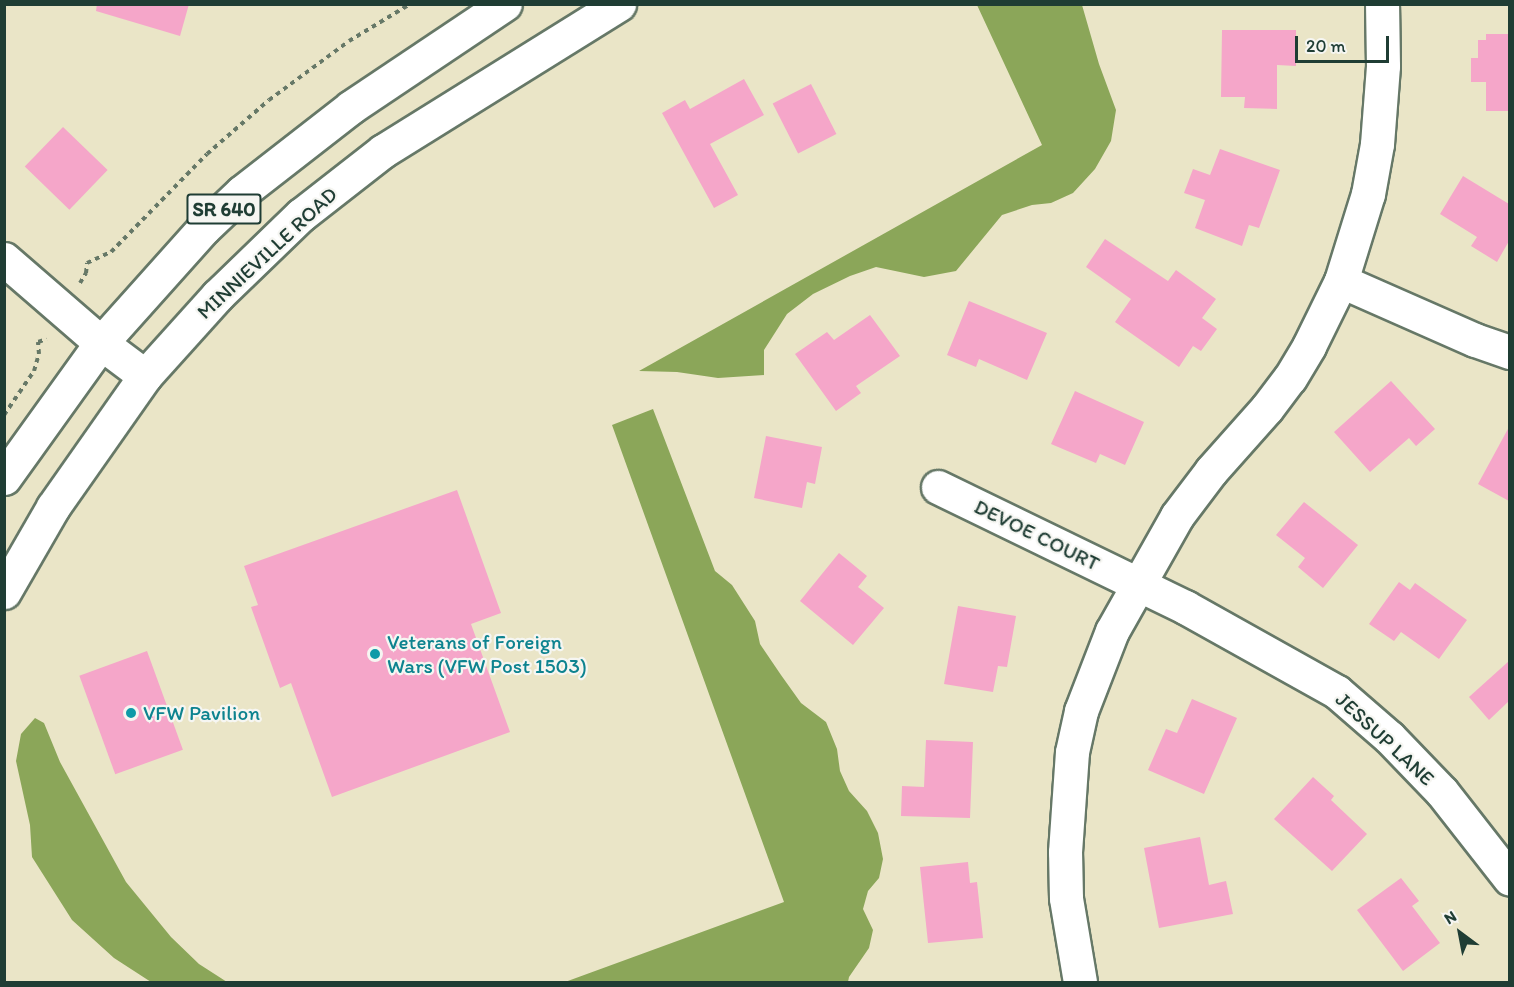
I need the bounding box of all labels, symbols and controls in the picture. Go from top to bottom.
scale bar [1298,24,1392,62]
text: 20 m [1306,35,1346,57]
street label: MINNIEVILLE ROAD [192,182,342,324]
road number: SR 640 [185,192,263,226]
street label: DEVOE COURT [970,494,1104,576]
place label: Veterans of Foreign Wars (VFW Post 1503) [387,629,586,679]
marker: Veterans of Foreign Wars (VFW Post 1503) [368,647,382,661]
street label: JESSUP LANE [1330,687,1440,791]
place label: VFW Pavilion [143,700,260,726]
marker: VFW Pavilion [124,706,138,720]
north arrow [1430,903,1490,963]
text: N [1441,906,1460,928]

